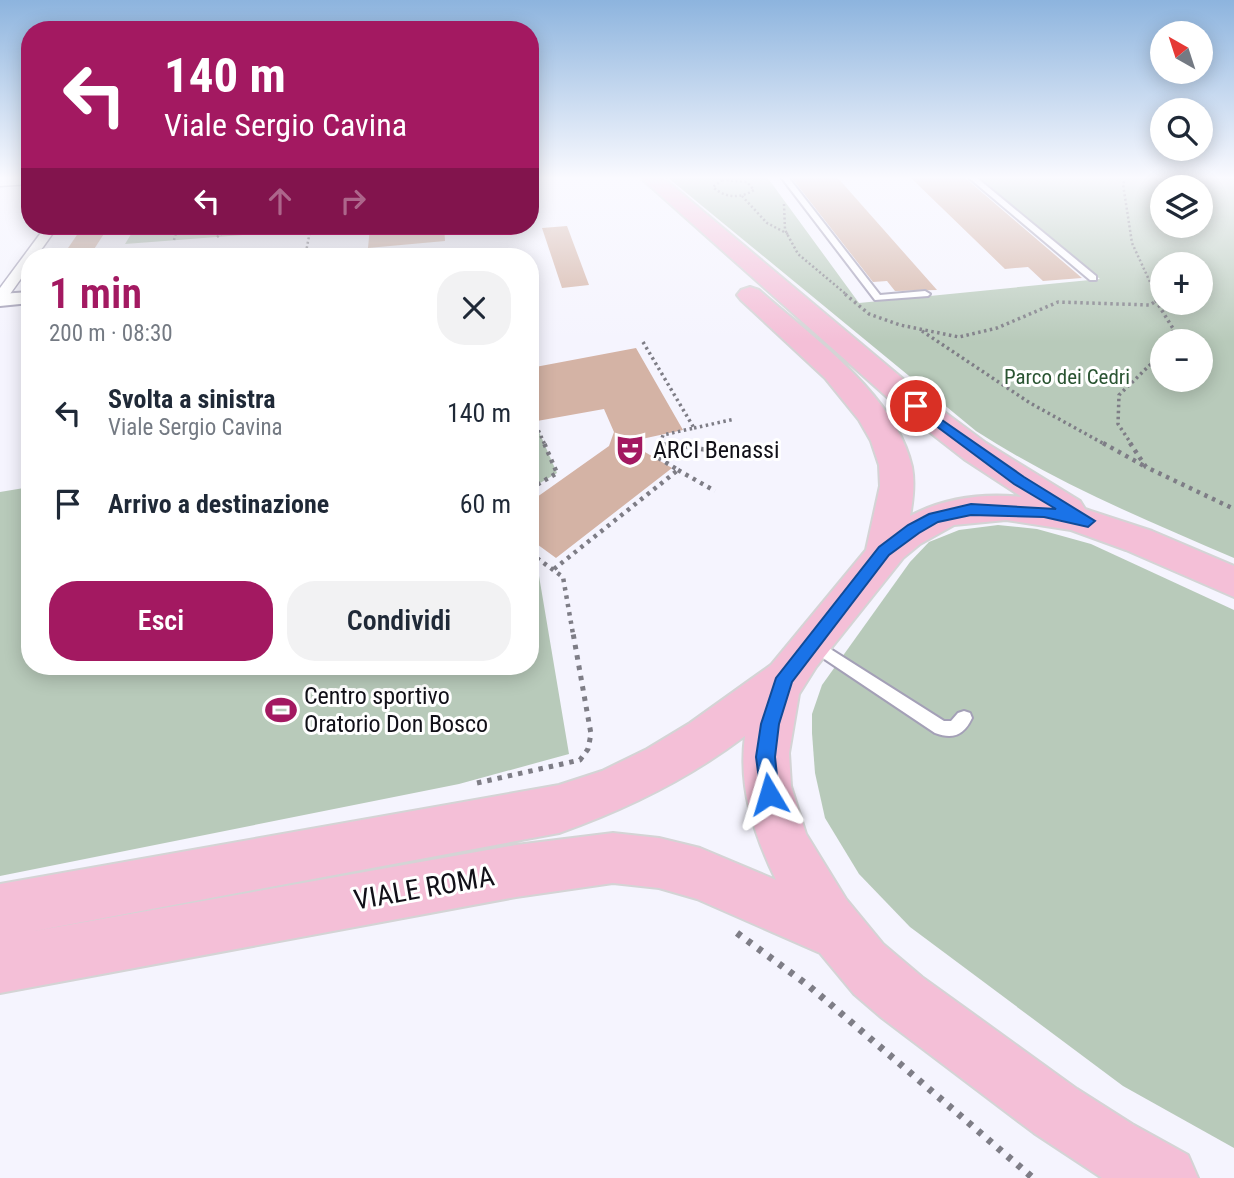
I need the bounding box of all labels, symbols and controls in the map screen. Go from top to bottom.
north arrow [1150,21,1213,84]
map controls [1150,21,1213,392]
text: 140 m [164,47,286,104]
icon: left [49,49,140,140]
button: search [1150,98,1213,161]
text: Viale Sergio Cavina [164,106,407,144]
button: layers [1150,175,1213,238]
icon: left [188,182,226,220]
icon: ahead [261,182,299,220]
icon: right [334,182,372,220]
button: + [1150,252,1213,315]
text: 1 min [49,269,142,318]
button: close [437,271,511,345]
text: 200 m · 08:30 [49,320,173,347]
button: − [1150,329,1213,392]
park label: Parco dei Cedri [1004,365,1130,389]
pin [886,376,946,436]
text: Svolta a sinistra [108,384,275,414]
icon: arrive [897,387,935,425]
icon: left [49,394,87,432]
text: 140 m [447,398,511,428]
text: Viale Sergio Cavina [108,414,283,441]
theatre icon: ARCI Benassi [613,433,647,467]
place label: ARCI Benassi [653,436,780,464]
icon: arrive [49,485,87,523]
text: Arrivo a destinazione [108,489,329,519]
text: 60 m [460,489,511,519]
button: Esci [49,581,273,661]
button: Condividi [287,581,511,661]
place label: Centro sportivo Oratorio Don Bosco [304,682,488,738]
sports icon: Centro sportivo Oratorio Don Bosco [264,693,298,727]
position arrow [732,757,806,831]
street label: VIALE ROMA [351,859,497,917]

